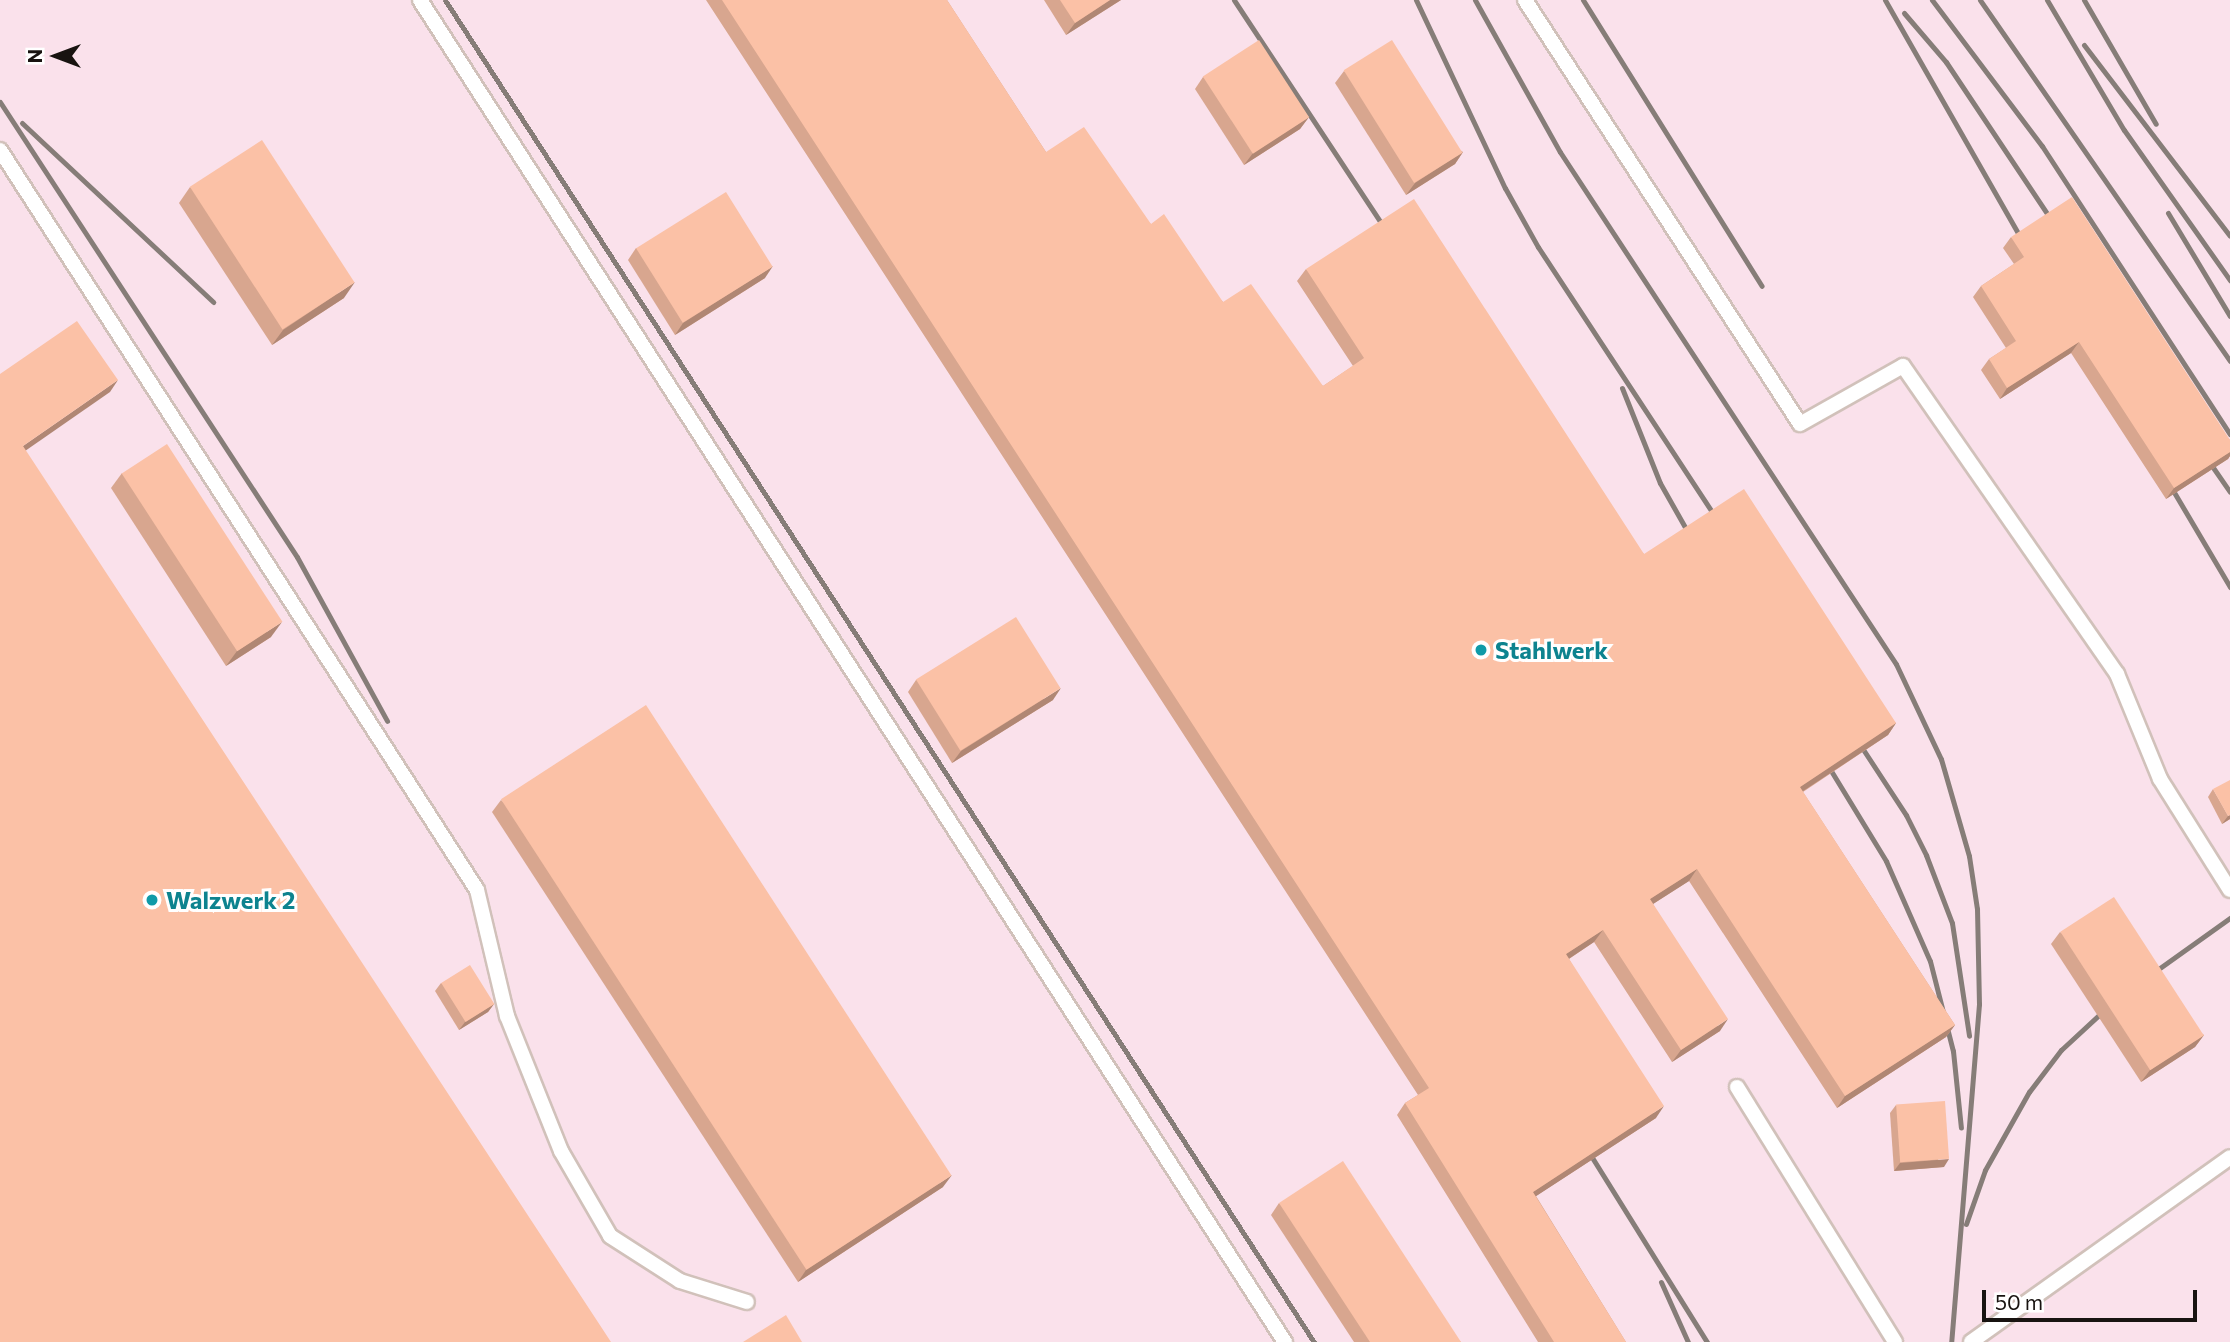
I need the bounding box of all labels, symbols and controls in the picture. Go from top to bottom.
north arrow [21,21,91,91]
text: N [23,49,46,63]
place label: Stahlwerk [1495,636,1608,664]
marker: Stahlwerk [1473,642,1489,658]
place label: Walzwerk 2 [166,886,295,914]
marker: Walzwerk 2 [144,892,160,908]
scale bar [1985,1276,2200,1320]
text: 50 m [1995,1289,2043,1314]

